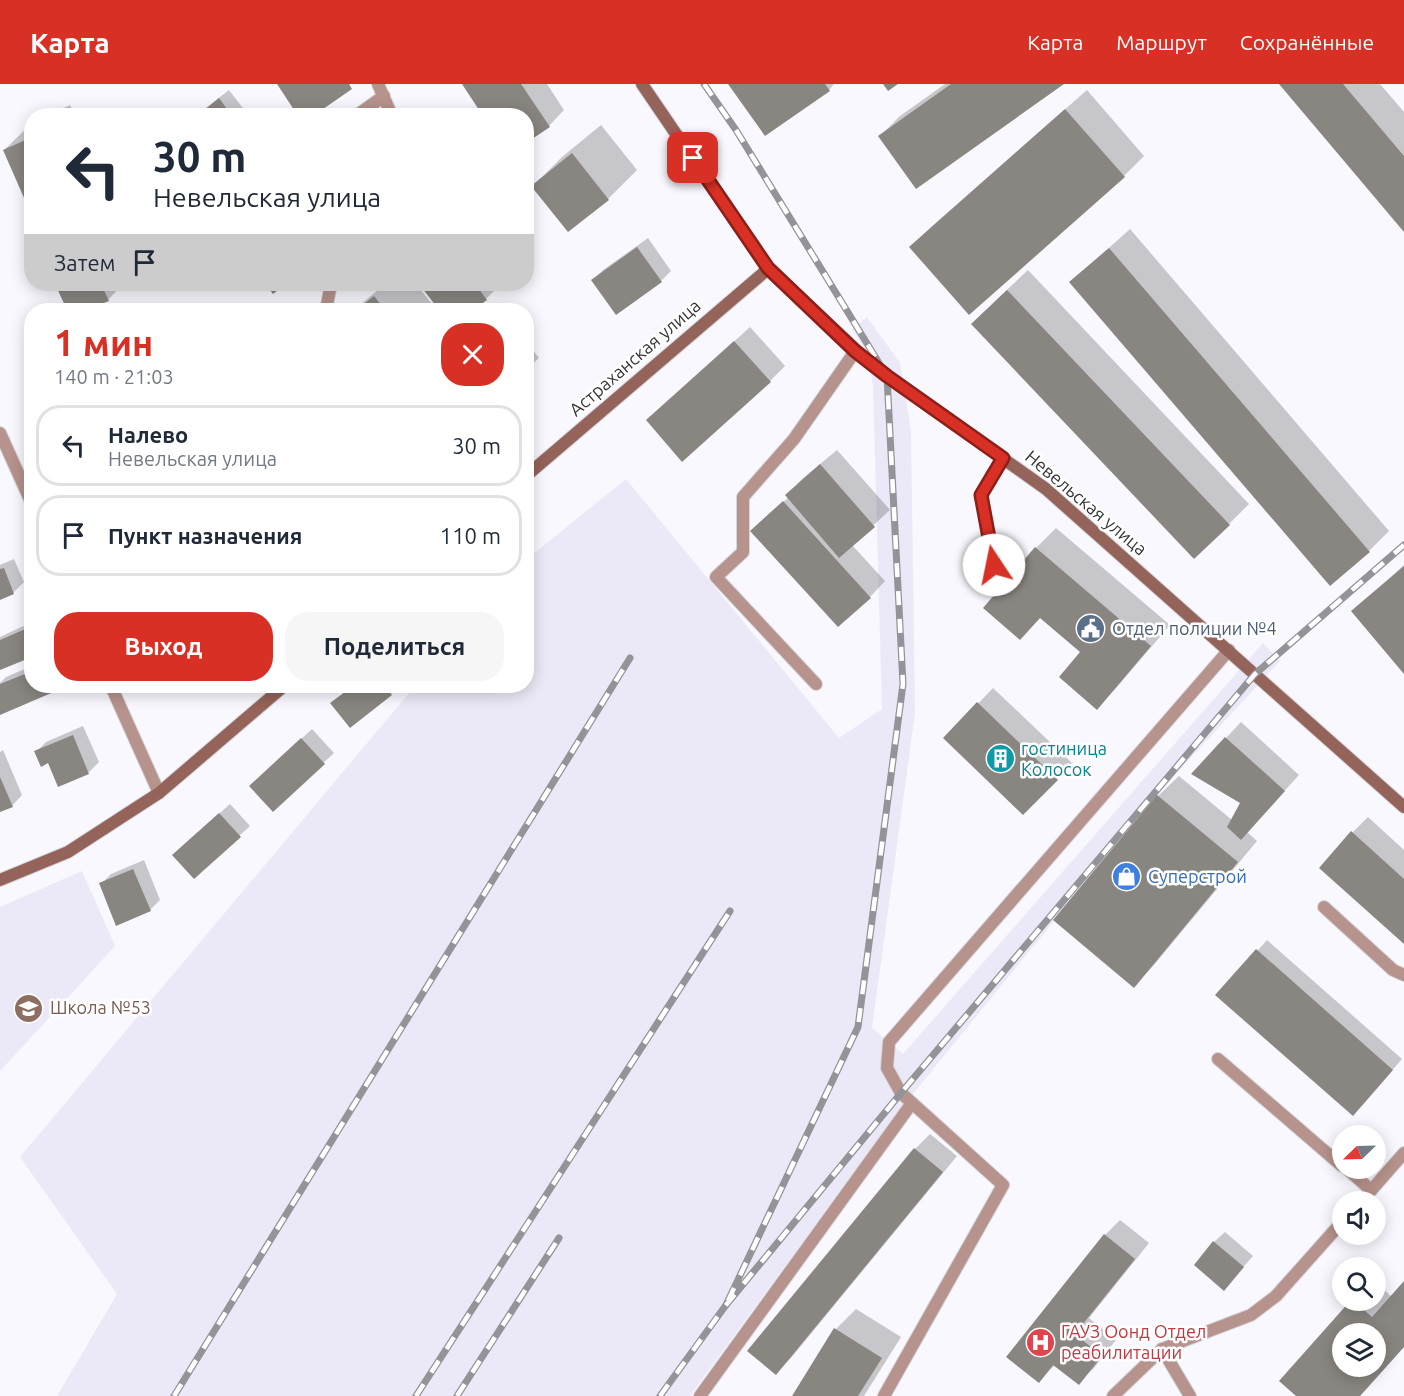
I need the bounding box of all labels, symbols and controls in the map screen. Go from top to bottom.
text: Карта [30,27,110,58]
text: Карта [1027,30,1083,54]
text: Маршрут [1116,30,1207,54]
text: Сохранённые [1240,30,1374,54]
icon: left [54,132,132,210]
pin [667,132,718,183]
text: 30 m [153,133,247,180]
icon: arrive [676,141,709,174]
text: Невельская улица [153,182,381,212]
icon: arrive [128,246,161,279]
text: Затем [54,250,116,275]
street label: Астраханская улица [565,295,704,420]
text: 1 мин [54,322,153,363]
button: close [441,323,504,386]
text: 140 m · 21:03 [54,365,174,388]
text: Налево [108,422,188,447]
icon: left [57,429,90,462]
text: 30 m [452,433,501,458]
street label: Невельская улица [1022,446,1151,559]
text: Невельская улица [108,447,277,470]
icon: arrive [57,519,90,552]
text: Пункт назначения [108,523,302,548]
text: 110 m [440,523,501,548]
position arrow [962,533,1026,597]
button: Выход [54,612,273,681]
button: Поделиться [285,612,504,681]
public building icon: Отдел полиции №4 [1075,613,1107,645]
place label: Отдел полиции №4 [1112,618,1277,638]
place label: гостиница Колосок [1021,738,1107,779]
building icon: гостиница Колосок [984,743,1016,775]
shop icon: Суперстрой [1111,861,1143,893]
place label: Суперстрой [1148,866,1247,886]
school or university icon: Школа №53 [13,992,45,1024]
place label: Школа №53 [50,997,151,1017]
north arrow [1332,1125,1386,1179]
map controls [1332,1125,1386,1377]
button: sound [1332,1191,1386,1245]
button: search [1332,1257,1386,1311]
place label: ГАУЗ Оонд Отдел реабилитации [1061,1321,1206,1362]
button: layers [1332,1323,1386,1377]
hospital icon: ГАУЗ Оонд Отдел реабилитации [1024,1326,1056,1358]

